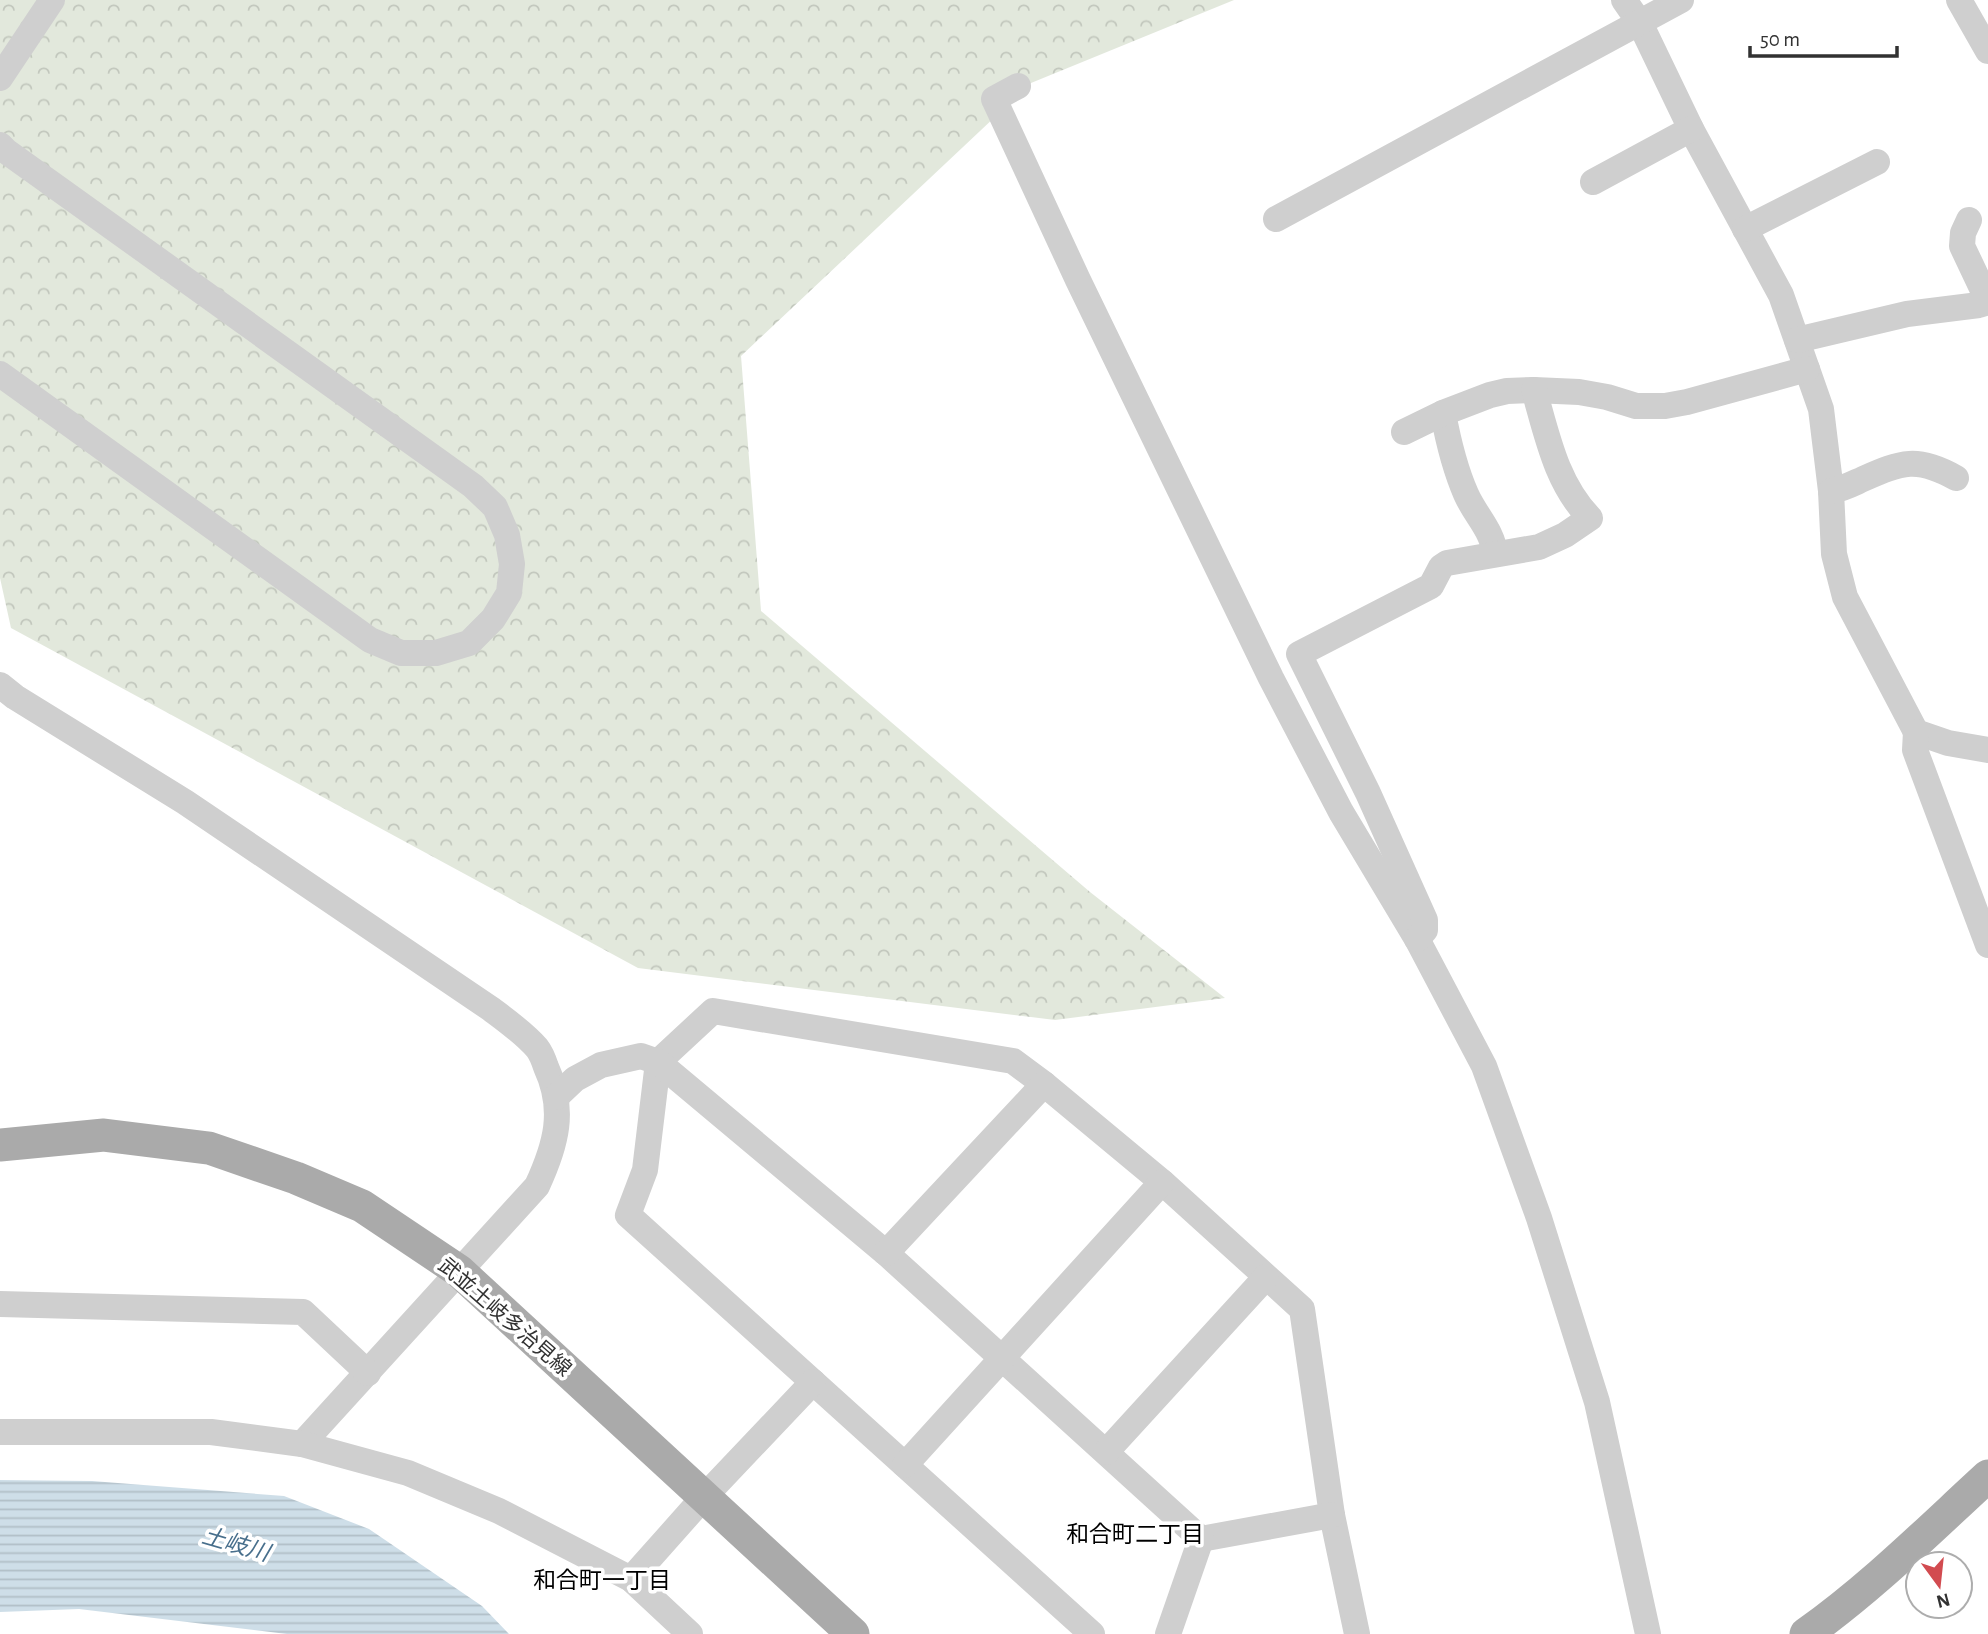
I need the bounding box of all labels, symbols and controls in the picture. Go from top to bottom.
scale bar [1750,14,1897,58]
text: 50 m [1760,29,1800,50]
street label: 武並土岐多治見線 [434,1254,576,1380]
district label: 和合町二丁目 [1066,1522,1204,1547]
water label: 土岐川 [199,1523,275,1567]
north arrow [1904,1550,1974,1620]
district label: 和合町一丁目 [533,1568,671,1593]
text: N [1934,1589,1952,1611]

